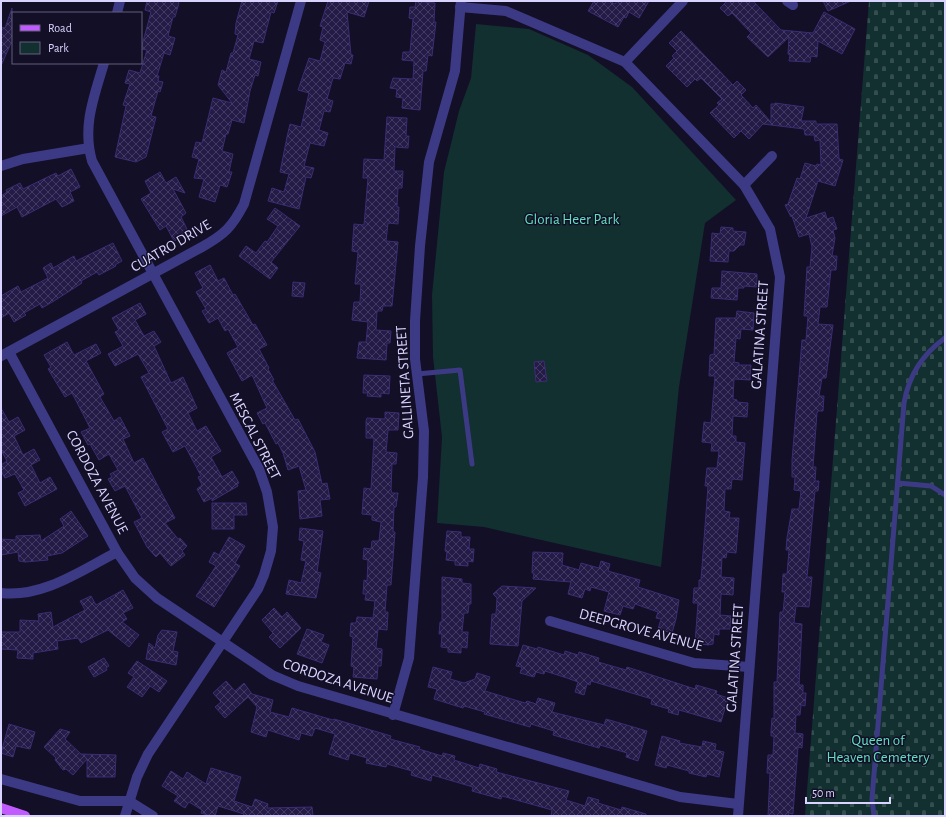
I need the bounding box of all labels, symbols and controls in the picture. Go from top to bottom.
legend [12,12,142,64]
text: Road [48,22,72,34]
text: Park [48,42,69,54]
park label: Gloria Heer Park [525,212,619,227]
street label: CUATRO DRIVE [128,217,214,275]
street label: GALATINA STREET [749,280,771,390]
street label: GALLINETA STREET [394,324,416,439]
street label: MESCAL STREET [227,390,284,483]
street label: CORDOZA AVENUE [63,428,131,536]
street label: GALATINA STREET [724,603,746,713]
street label: DEEPGROVE AVENUE [577,606,705,654]
street label: CORDOZA AVENUE [281,656,395,706]
park label: Queen of Heaven Cemetery [826,733,930,765]
scale bar [806,779,890,805]
text: 50 m [812,787,835,799]

